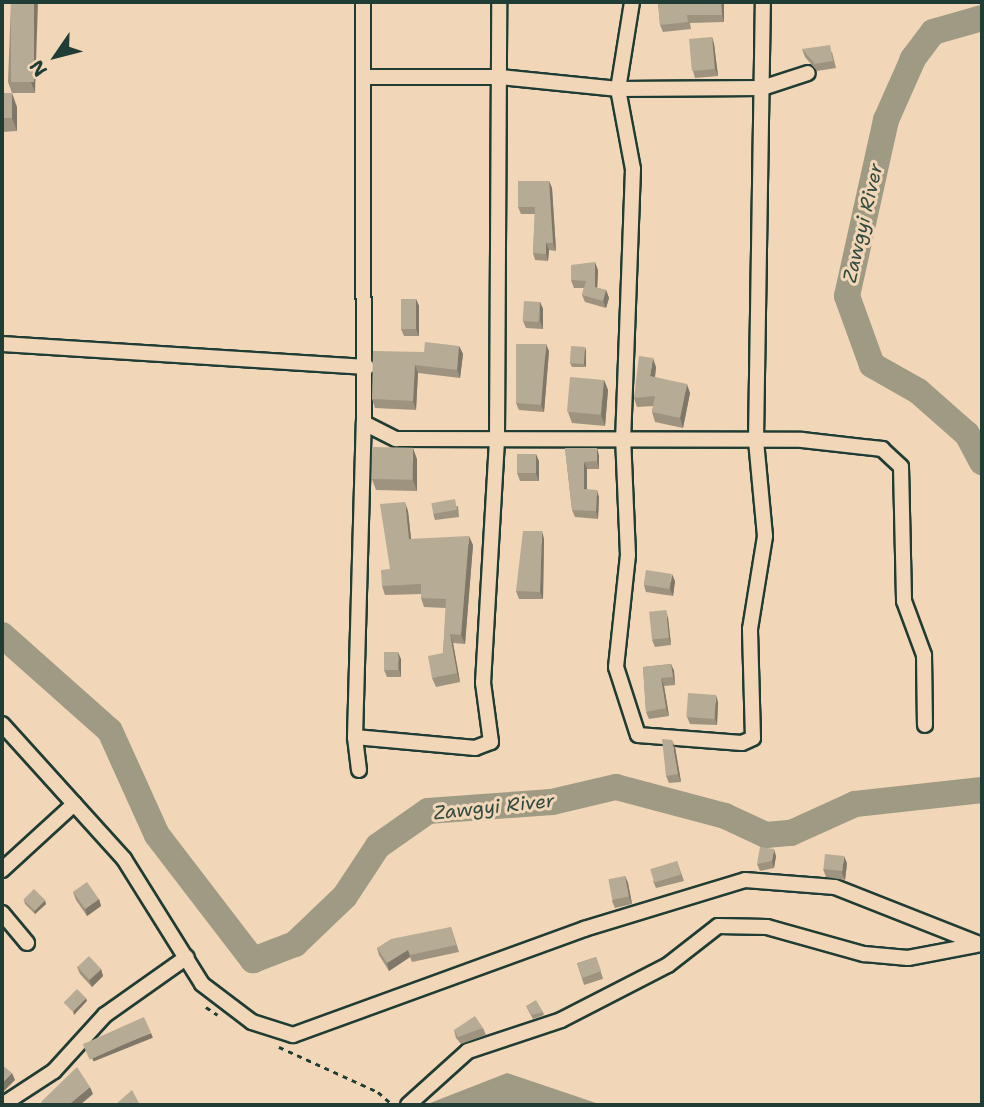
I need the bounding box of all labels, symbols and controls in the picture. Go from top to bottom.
north arrow [21,21,91,91]
text: N [24,55,53,82]
water label: Zawgyi River [838,161,888,285]
water label: Zawgyi River [432,789,556,825]

